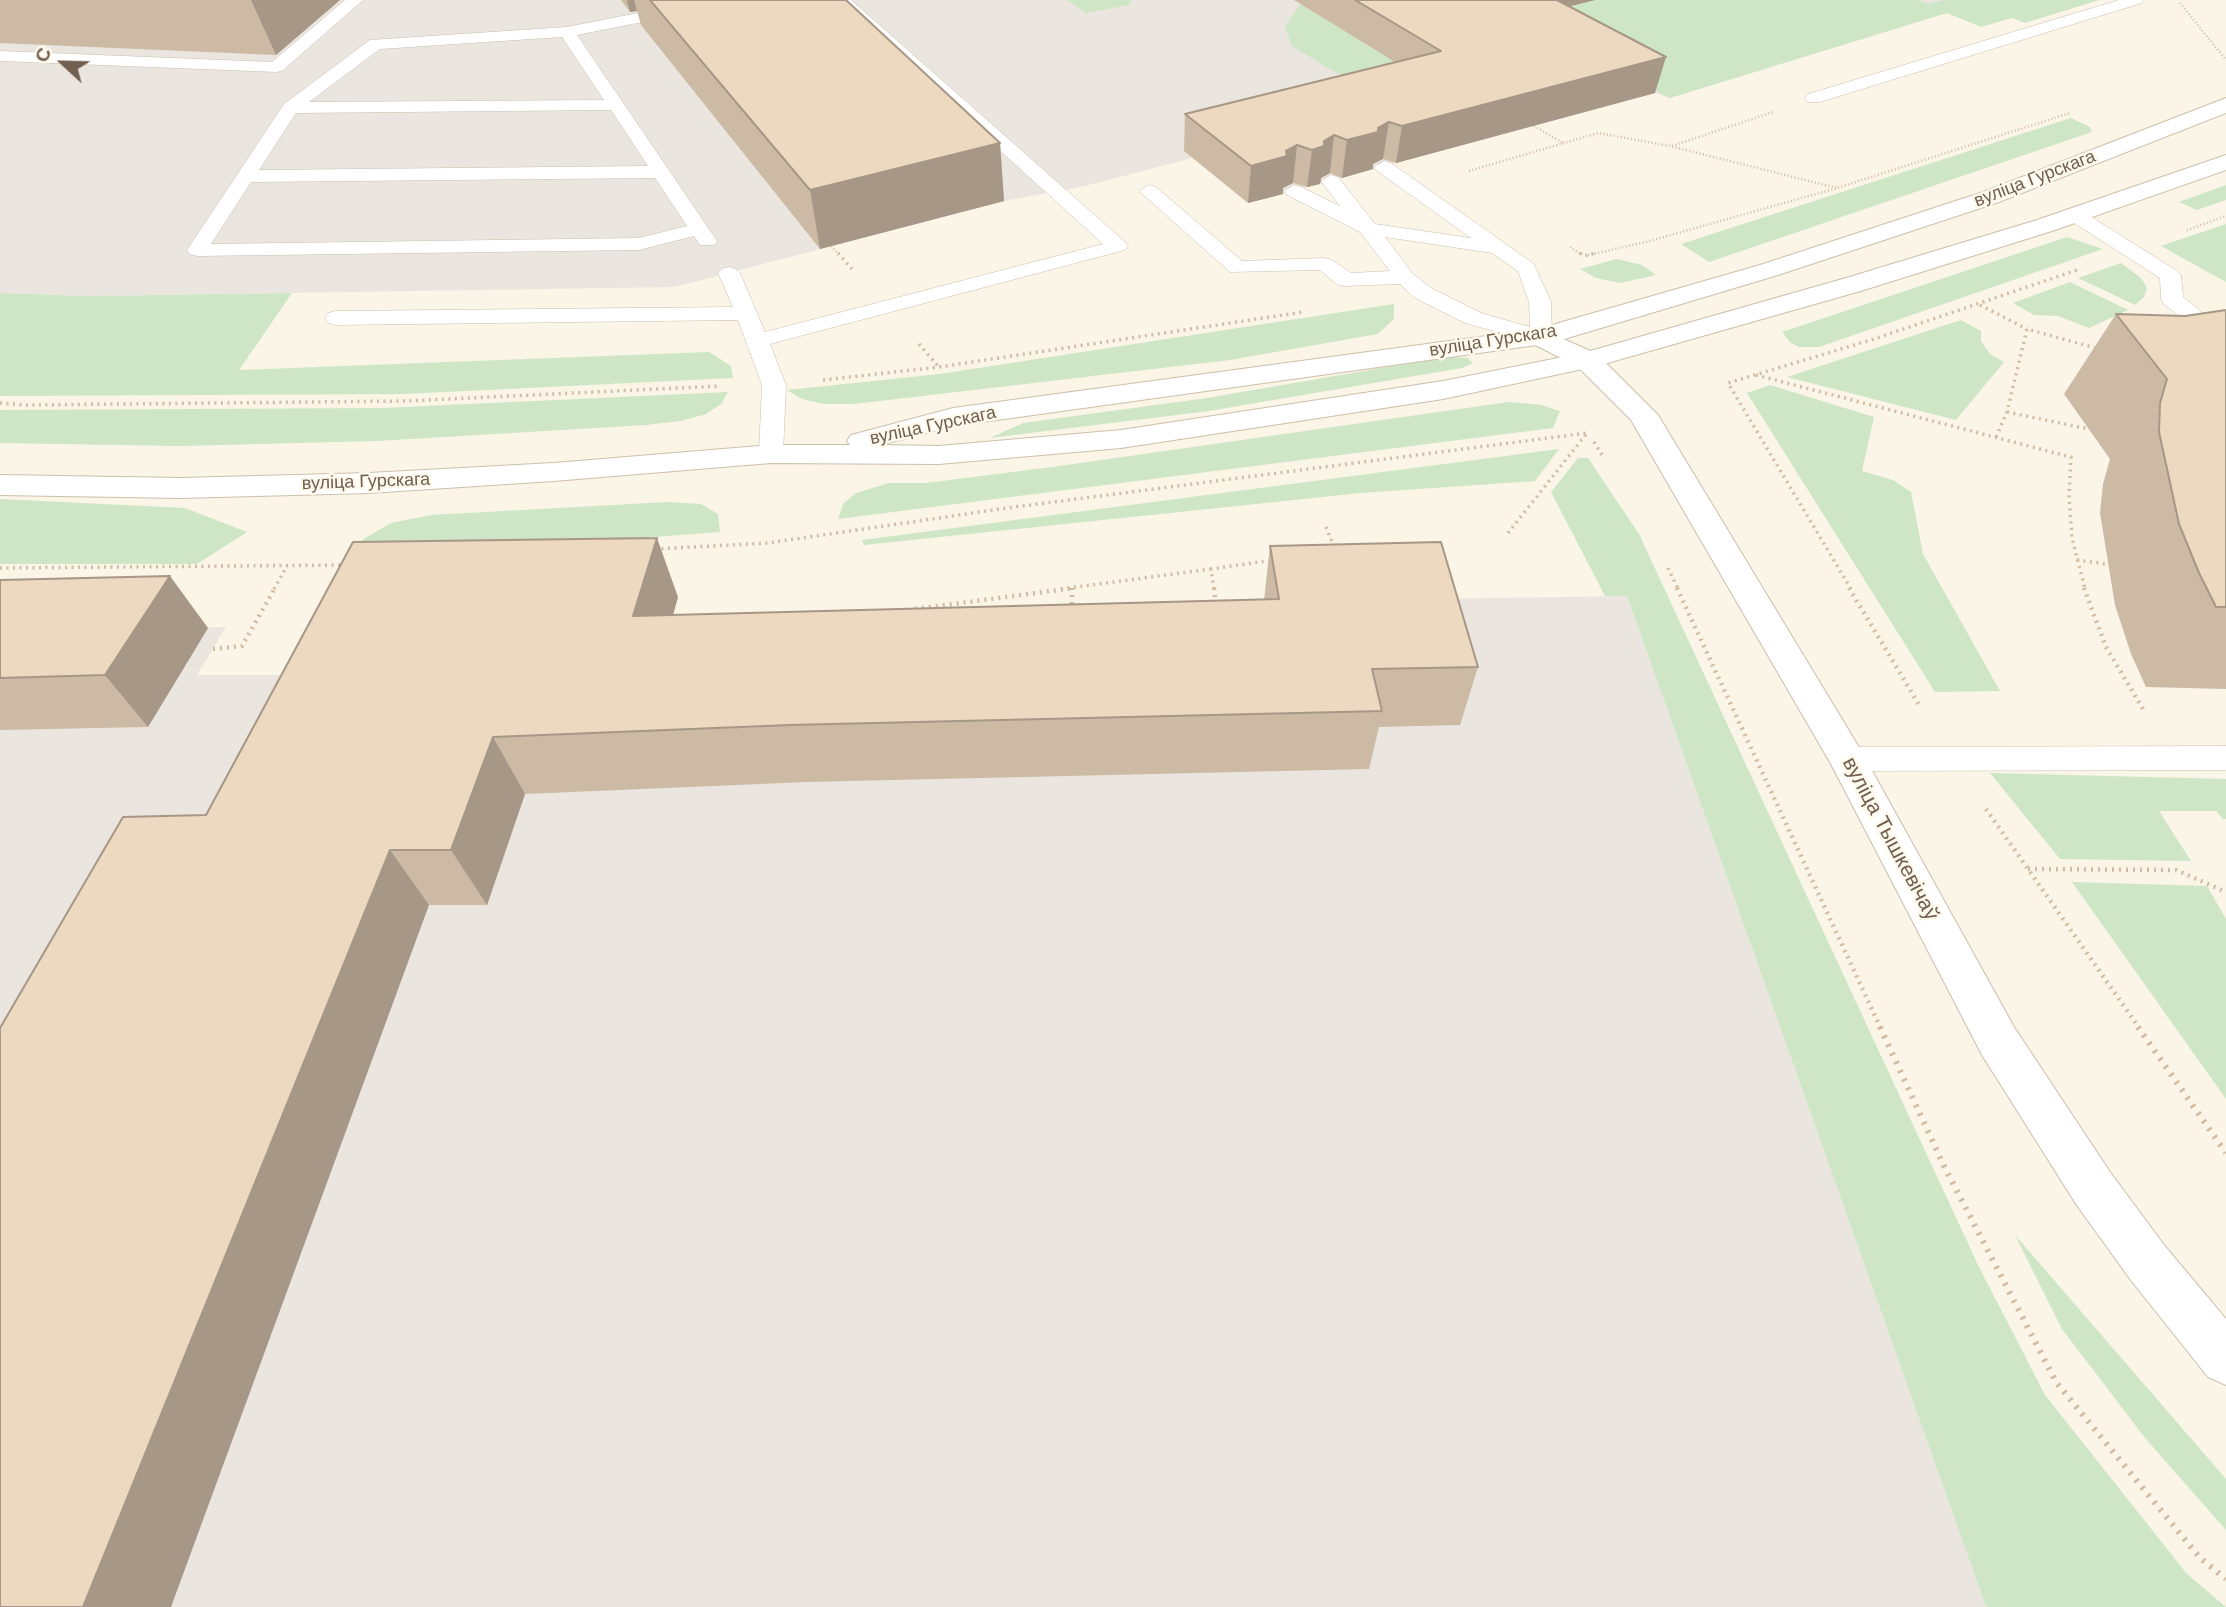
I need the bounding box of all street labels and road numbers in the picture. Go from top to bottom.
street label: вуліца Гурскага [1971,146,2099,212]
street label: вуліца Гурскага [1428,320,1558,362]
street label: вуліца Гурскага [868,402,998,450]
street label: вуліца Гурскага [301,469,431,495]
street label: вуліца Тышкевічаў [1836,753,1944,925]

